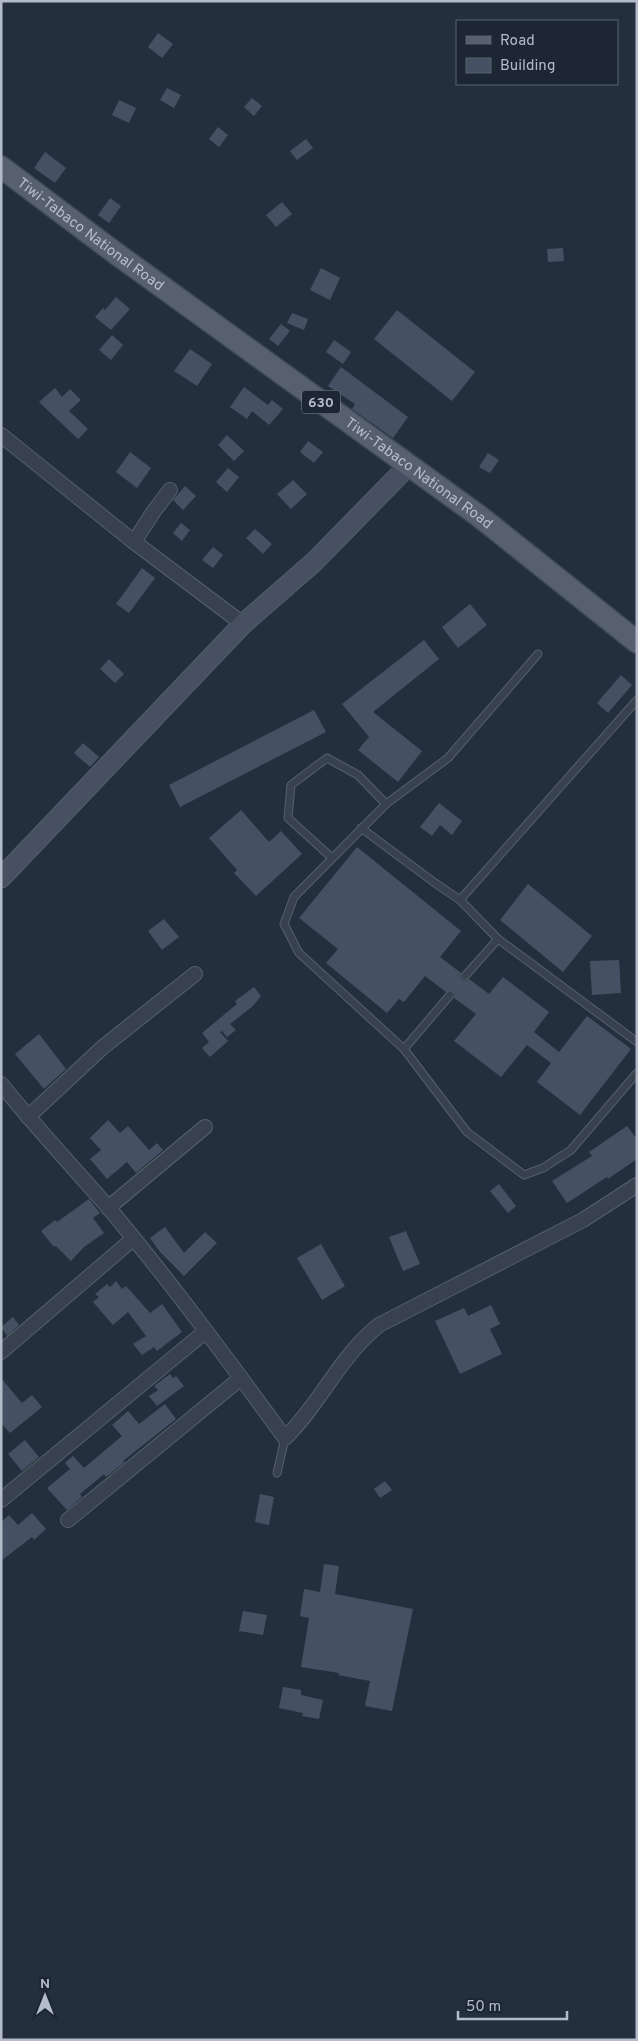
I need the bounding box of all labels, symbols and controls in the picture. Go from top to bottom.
legend [456,20,618,85]
text: Road [500,32,535,51]
text: Building [500,57,555,76]
street label: Tiwi-Tabaco National Road [13,174,167,296]
road number: 630 [302,391,340,414]
street label: Tiwi-Tabaco National Road [340,414,496,534]
north arrow [20,1971,70,2021]
text: N [40,1976,50,1993]
scale bar [458,1988,567,2020]
text: 50 m [466,1998,501,2017]

